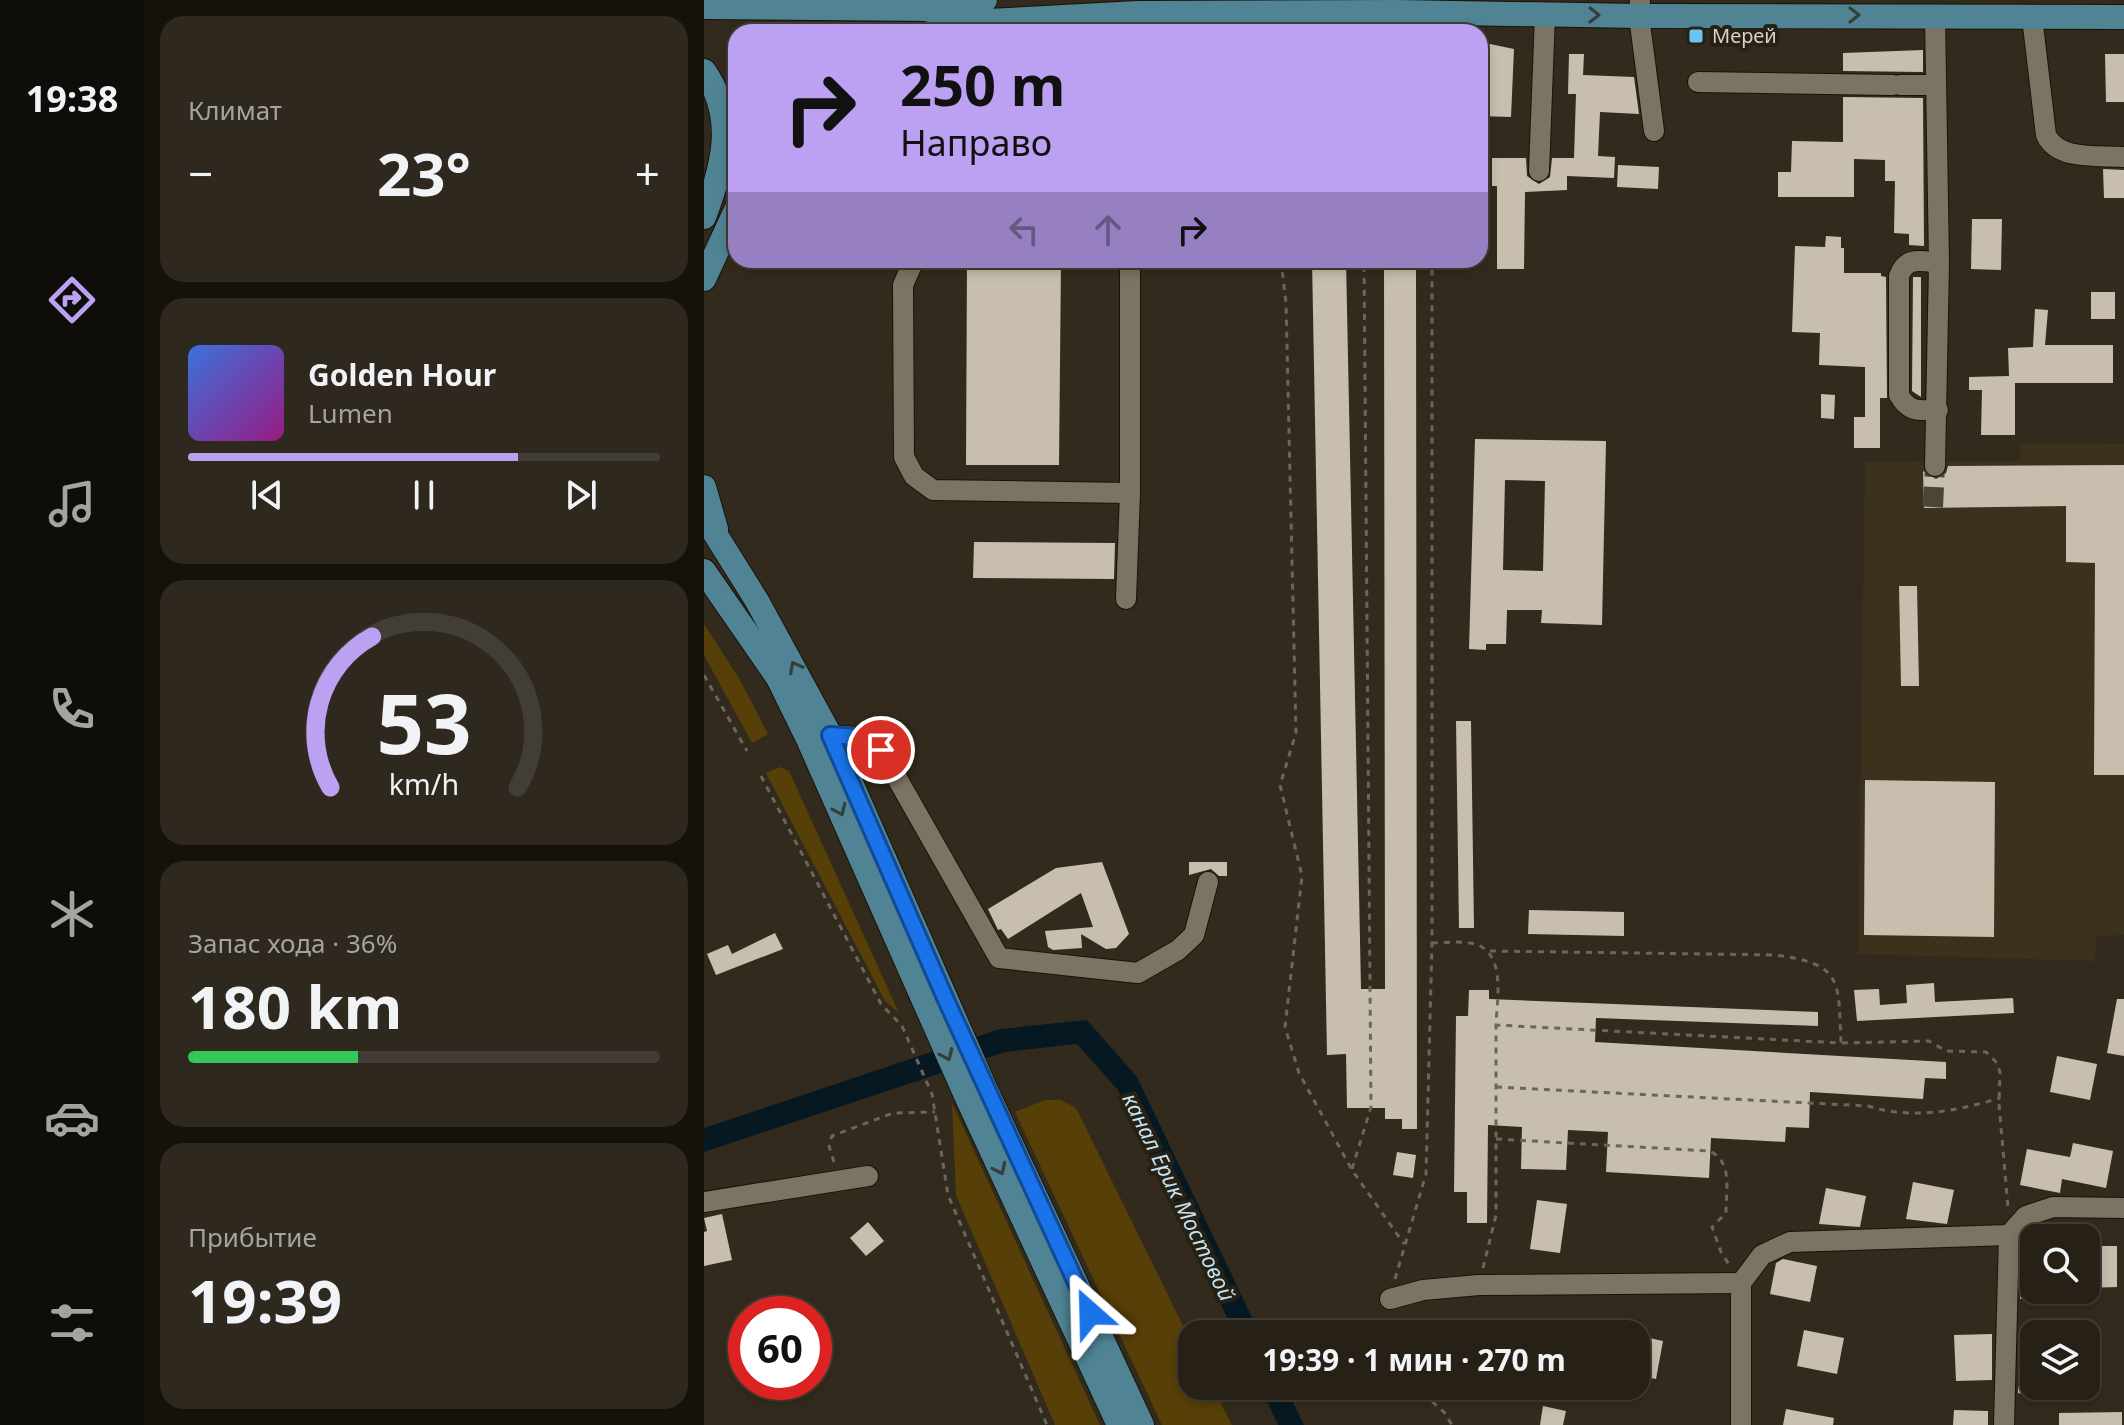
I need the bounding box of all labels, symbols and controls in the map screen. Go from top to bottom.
one-way arrow [1848,6,1861,24]
one-way arrow [1588,7,1601,24]
place label: Мерей [1712,22,1777,49]
marker: Мерей [1687,27,1705,45]
text: 250 m [900,46,1065,122]
icon: right [768,56,872,160]
text: 19:38 [26,74,118,123]
text: Климат [188,92,282,128]
text: Направо [900,118,1052,167]
text: 23° [377,132,471,214]
text: − [188,143,213,203]
text: + [635,143,660,203]
icon: left [1002,208,1046,252]
icon: ahead [1086,208,1130,252]
icon: right [1170,208,1214,252]
icon: directions [44,272,100,328]
text: Golden Hour [308,354,496,395]
text: Lumen [308,395,393,431]
icon: previous [245,473,289,517]
icon: pause [402,473,446,517]
icon: next [559,473,603,517]
icon: music [44,476,100,532]
one-way arrow [790,661,805,676]
text: 53 [376,665,472,778]
icon: phone [44,681,100,737]
pin [847,716,915,784]
icon: arrive [859,728,903,772]
text: km/h [389,765,459,804]
one-way arrow [830,802,846,816]
icon: climate [44,886,100,942]
text: Запас хода · 36% [188,925,397,961]
text: 180 km [188,965,402,1047]
one-way arrow [938,1047,954,1061]
water label: канал Ерик Мостовой [1116,1088,1244,1306]
icon: car [44,1090,100,1146]
one-way arrow [990,1161,1006,1175]
text: Прибытие [188,1219,317,1255]
map controls [2020,1224,2100,1400]
button: search [2020,1224,2100,1304]
text: 19:39 [188,1259,342,1341]
position arrow [1048,1271,1132,1355]
icon: filters [44,1295,100,1351]
speed limit sign: 60 [728,1296,832,1400]
button: layers [2020,1320,2100,1400]
text: 19:39 · 1 мин · 270 m [1262,1339,1566,1380]

